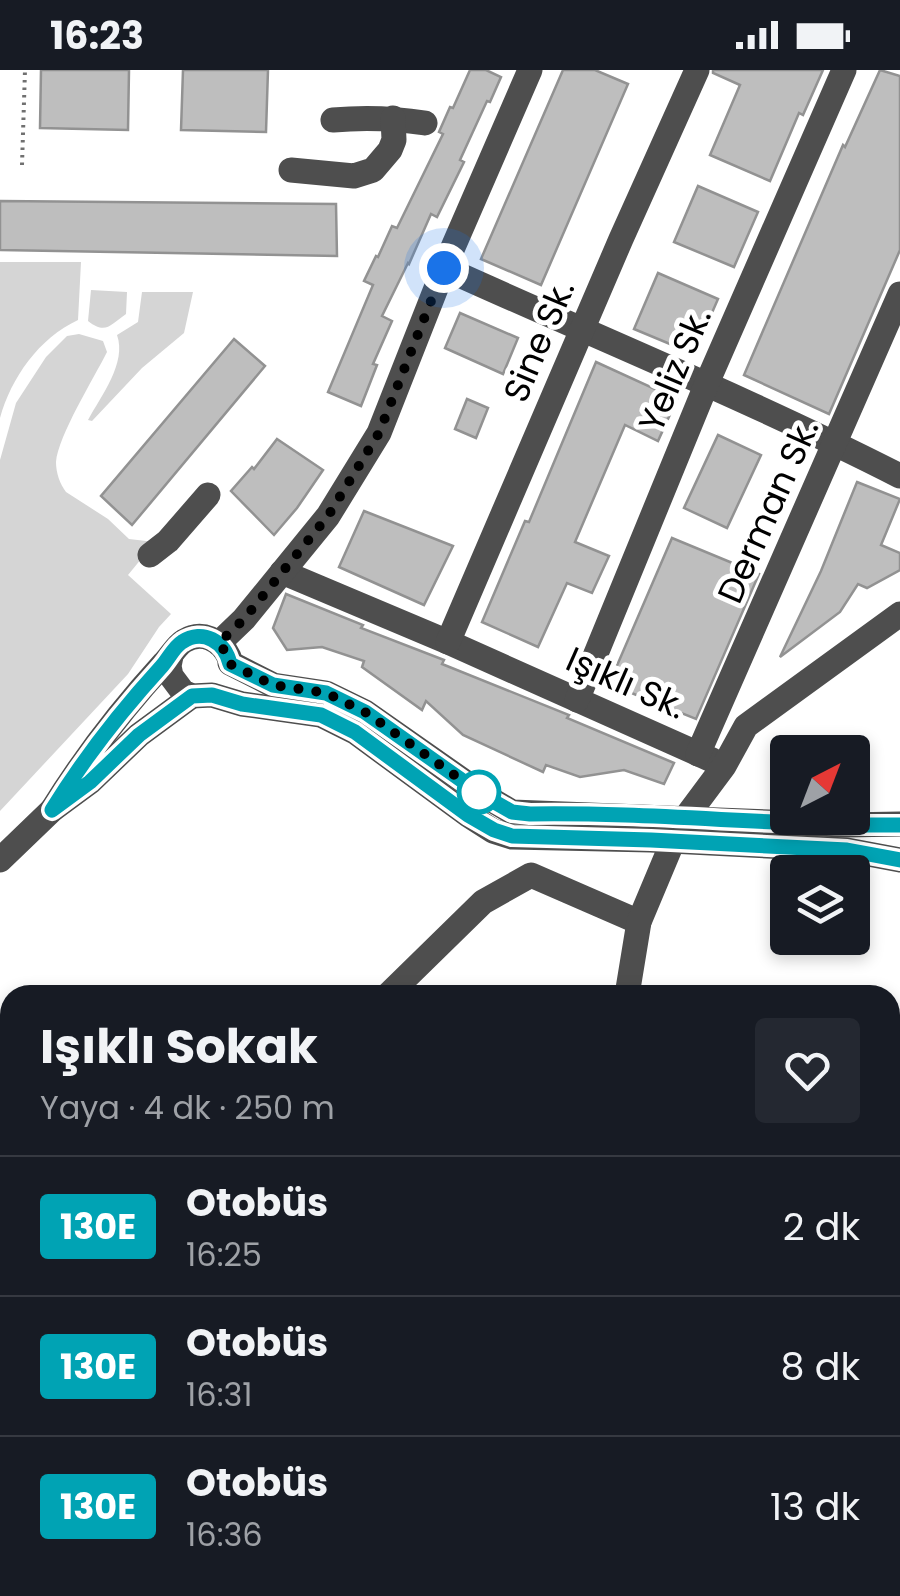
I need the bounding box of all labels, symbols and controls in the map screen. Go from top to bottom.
text: 16:23 [50,9,144,62]
your location [419,243,469,293]
street label: Sine Sk. [491,272,586,410]
street label: Yeliz Sk. [626,300,723,439]
street label: Derman Sk. [705,411,830,611]
street label: Işıklı Sk. [559,635,694,731]
north arrow [770,735,870,835]
map controls [770,735,870,955]
unlabelled marker [458,771,500,813]
button: layers [770,855,870,955]
text: Işıklı Sokak [40,1013,318,1080]
button: heart [755,1018,860,1123]
text: Yaya · 4 dk · 250 m [40,1085,335,1130]
text: Otobüs [186,1176,328,1229]
text: 2 dk [783,1200,860,1253]
text: 130E [60,1202,136,1251]
text: 16:25 [186,1232,262,1277]
text: Otobüs [186,1316,328,1369]
text: 8 dk [781,1340,860,1393]
text: 130E [60,1342,136,1391]
text: 16:31 [186,1372,253,1417]
text: Otobüs [186,1456,328,1509]
text: 13 dk [770,1480,860,1533]
text: 130E [60,1482,136,1531]
text: 16:36 [186,1512,263,1557]

